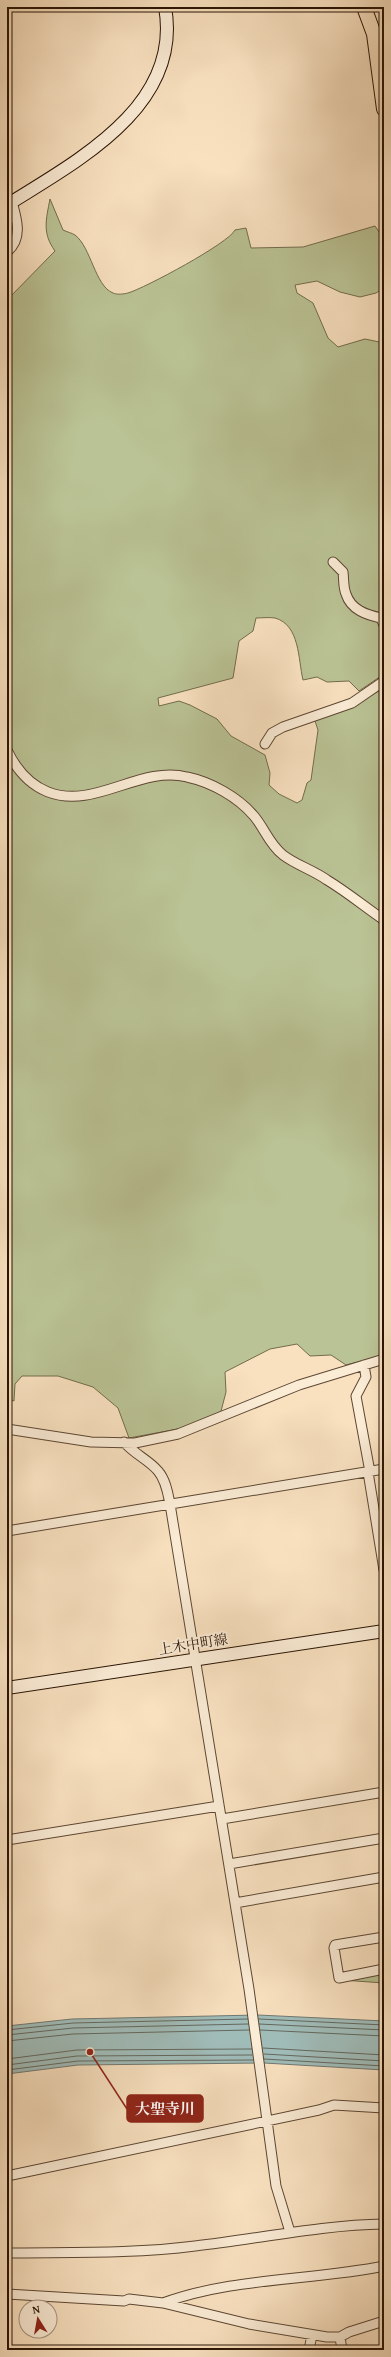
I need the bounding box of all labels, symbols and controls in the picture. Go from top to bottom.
street label: 上木中町線 [157,1629,229,1659]
callout: 大聖寺川 [127,2095,203,2122]
text: 大聖寺川 [135,2098,195,2119]
north arrow [18,2299,58,2339]
text: N [31,2301,42,2318]

